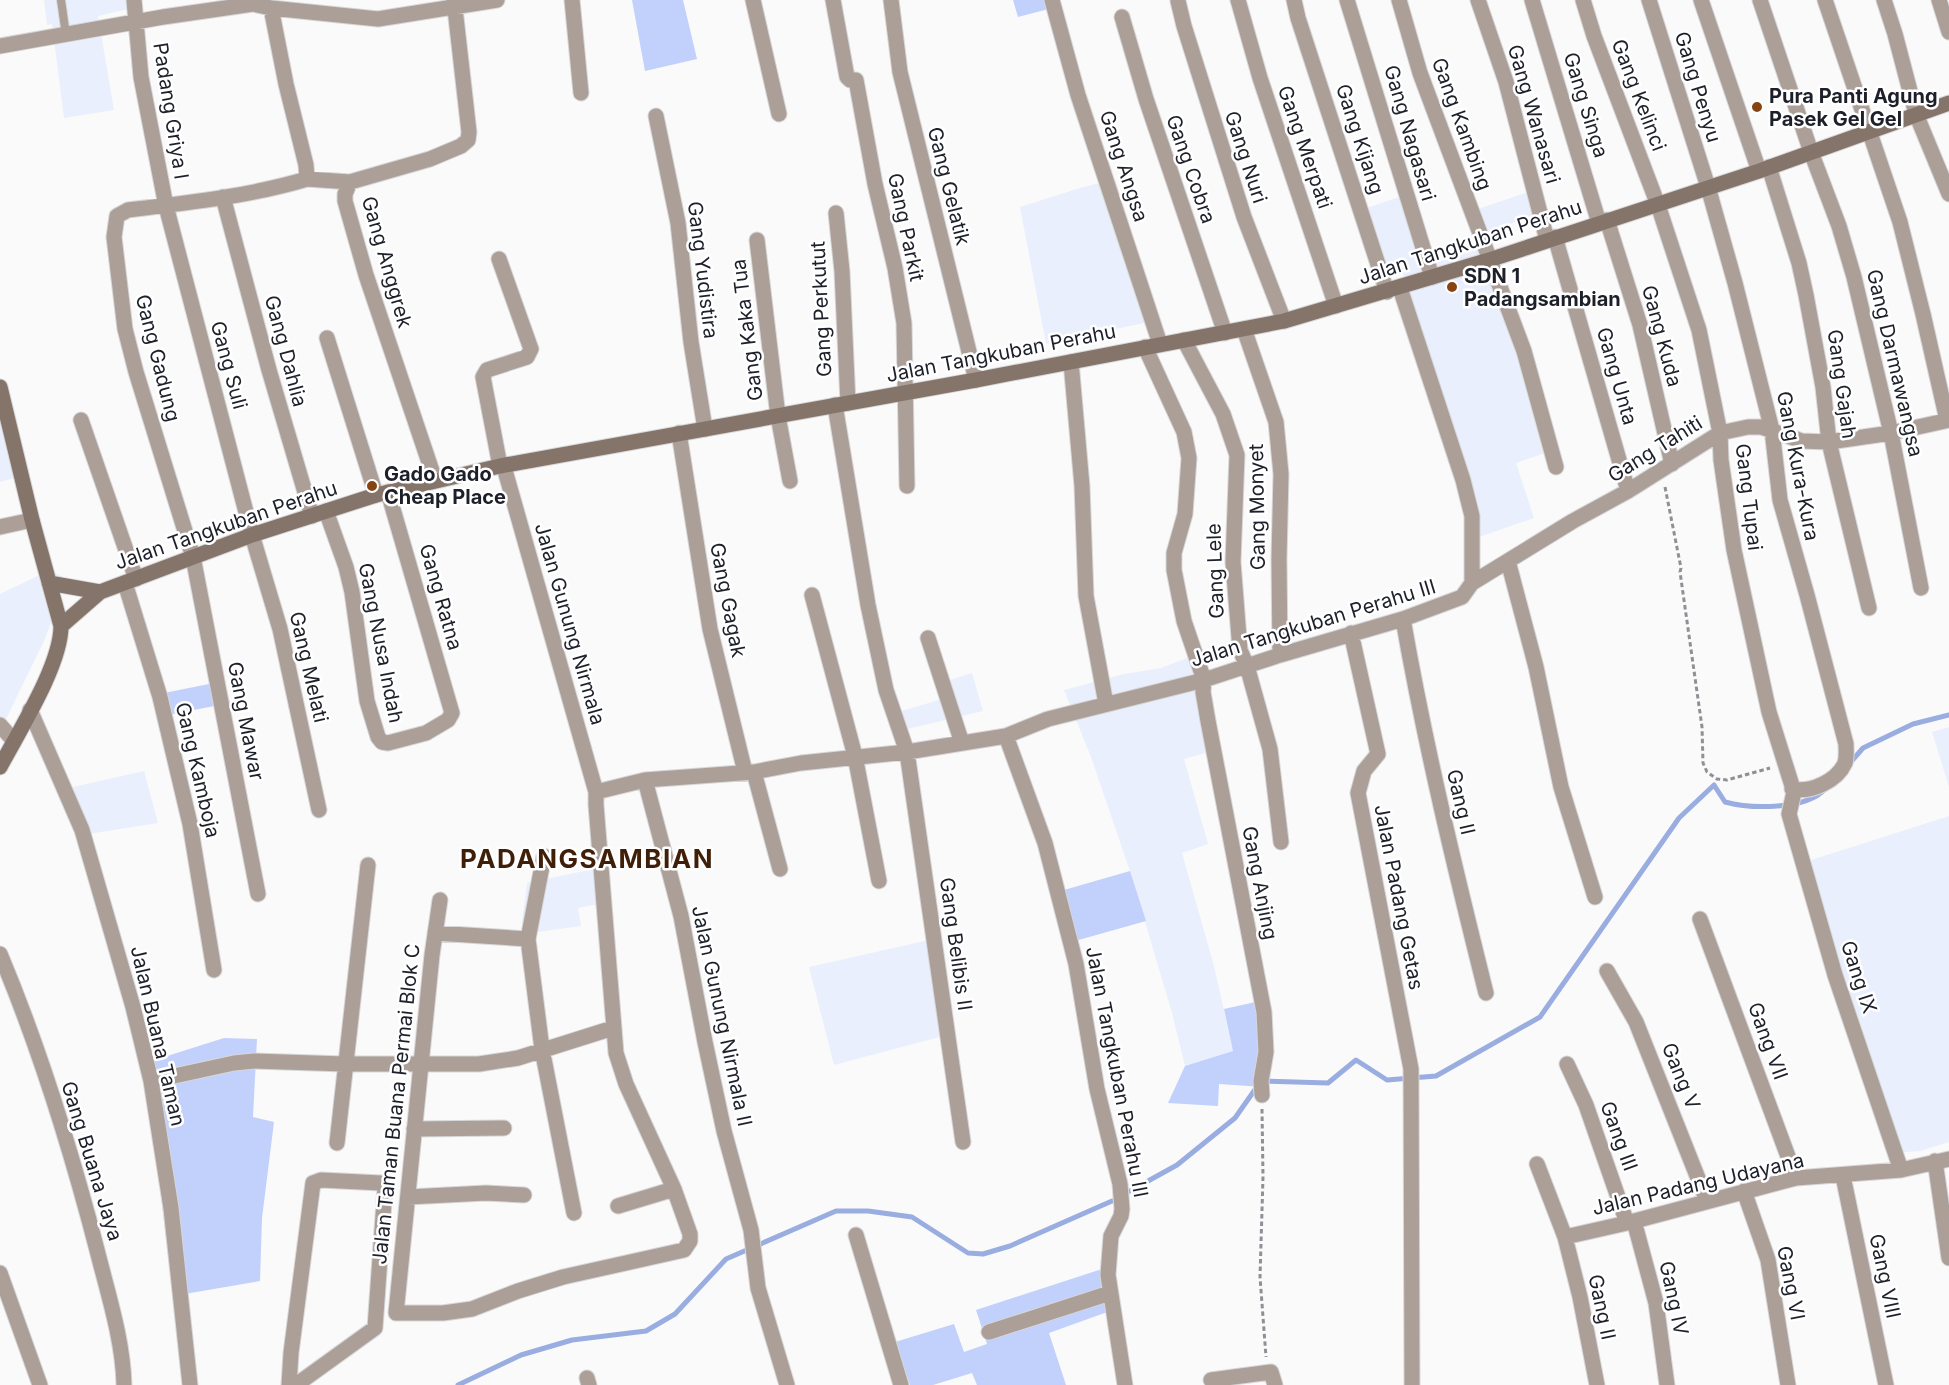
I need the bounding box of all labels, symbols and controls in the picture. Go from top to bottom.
street label: Gang Penyu [1670,29,1726,145]
street label: Gang Kelinci [1607,36,1671,154]
street label: Padang Griya I [148,41,194,181]
street label: Gang Wanasari [1503,42,1565,186]
street label: Gang Singa [1559,49,1613,161]
street label: Gang Kambing [1427,54,1497,194]
street label: Gang Nagasari [1379,62,1441,204]
street label: Gang Kijang [1331,81,1389,197]
street label: Gang Merpati [1273,82,1337,212]
place label: Pura Panti Agung Pasek Gel Gel [1769,84,1938,131]
marker: Pura Panti Agung Pasek Gel Gel [1750,100,1764,114]
street label: Gang Angsa [1095,107,1153,225]
street label: Gang Nuri [1220,108,1272,206]
street label: Gang Cobra [1161,111,1221,227]
street label: Gang Gelatik [923,124,975,248]
street label: Gang Parkit [883,171,929,284]
street label: Gang Anggrek [357,193,417,331]
street label: Jalan Tangkuban Perahu [1355,194,1585,290]
street label: Gang Yudistira [683,200,723,340]
street label: Gang Perkutut [805,240,837,377]
street label: Gang Kaka Tua [726,258,768,402]
place label: SDN 1 Padangsambian [1464,264,1621,311]
street label: Gang Darmawangsa [1862,267,1928,459]
marker: SDN 1 Padangsambian [1445,280,1459,294]
street label: Gang Kuda [1637,283,1687,389]
street label: Gang Gadung [131,292,185,424]
street label: Gang Dahlia [260,293,312,409]
street label: Gang Suli [206,318,252,412]
street label: Jalan Tangkuban Perahu [884,319,1118,387]
street label: Gang Unta [1592,324,1642,428]
street label: Gang Gajah [1822,328,1862,440]
street label: Gang Kura-Kura [1772,389,1824,543]
street label: Gang Tahiti [1603,411,1707,487]
street label: Gang Tupai [1731,442,1767,552]
street label: Gang Monyet [1244,443,1270,570]
place label: Gado Gado Cheap Place [384,462,506,509]
street label: Jalan Tangkuban Perahu [112,476,340,574]
marker: Gado Gado Cheap Place [365,479,379,493]
street label: Jalan Gunung Nirmala [530,520,610,728]
street label: Gang Lele [1201,523,1229,619]
street label: Gang Ratna [414,541,468,653]
street label: Gang Gagak [705,541,751,659]
street label: Gang Nusa Indah [354,561,408,725]
street label: Jalan Tangkuban Perahu III [1187,574,1439,672]
street label: Gang Melati [285,609,333,725]
street label: Gang Mawar [223,660,269,783]
street label: Gang Kamboja [171,700,225,840]
street label: Gang II [1442,767,1480,837]
street label: Jalan Padang Getas [1369,802,1429,992]
street label: Gang Anjing [1237,824,1283,942]
district label: PADANGSAMBIAN [460,843,714,874]
street label: Gang Belibis II [935,876,977,1012]
street label: Jalan Gunung Nirmala II [687,903,757,1129]
street label: Gang IX [1836,938,1882,1017]
street label: Jalan Taman Buana Permai Blok C [367,942,425,1266]
street label: Jalan Buana Taman [126,944,190,1128]
street label: Jalan Tangkuban Perahu III [1081,944,1153,1200]
street label: Gang VII [1743,999,1793,1083]
street label: Gang V [1657,1039,1705,1113]
street label: Gang Buana Jaya [56,1078,128,1244]
street label: Gang III [1595,1098,1643,1174]
street label: Jalan Padang Udayana [1590,1148,1806,1220]
street label: Gang VIII [1864,1232,1906,1320]
street label: Gang VI [1772,1244,1810,1322]
street label: Gang IV [1654,1259,1694,1337]
street label: Gang II [1583,1272,1621,1342]

